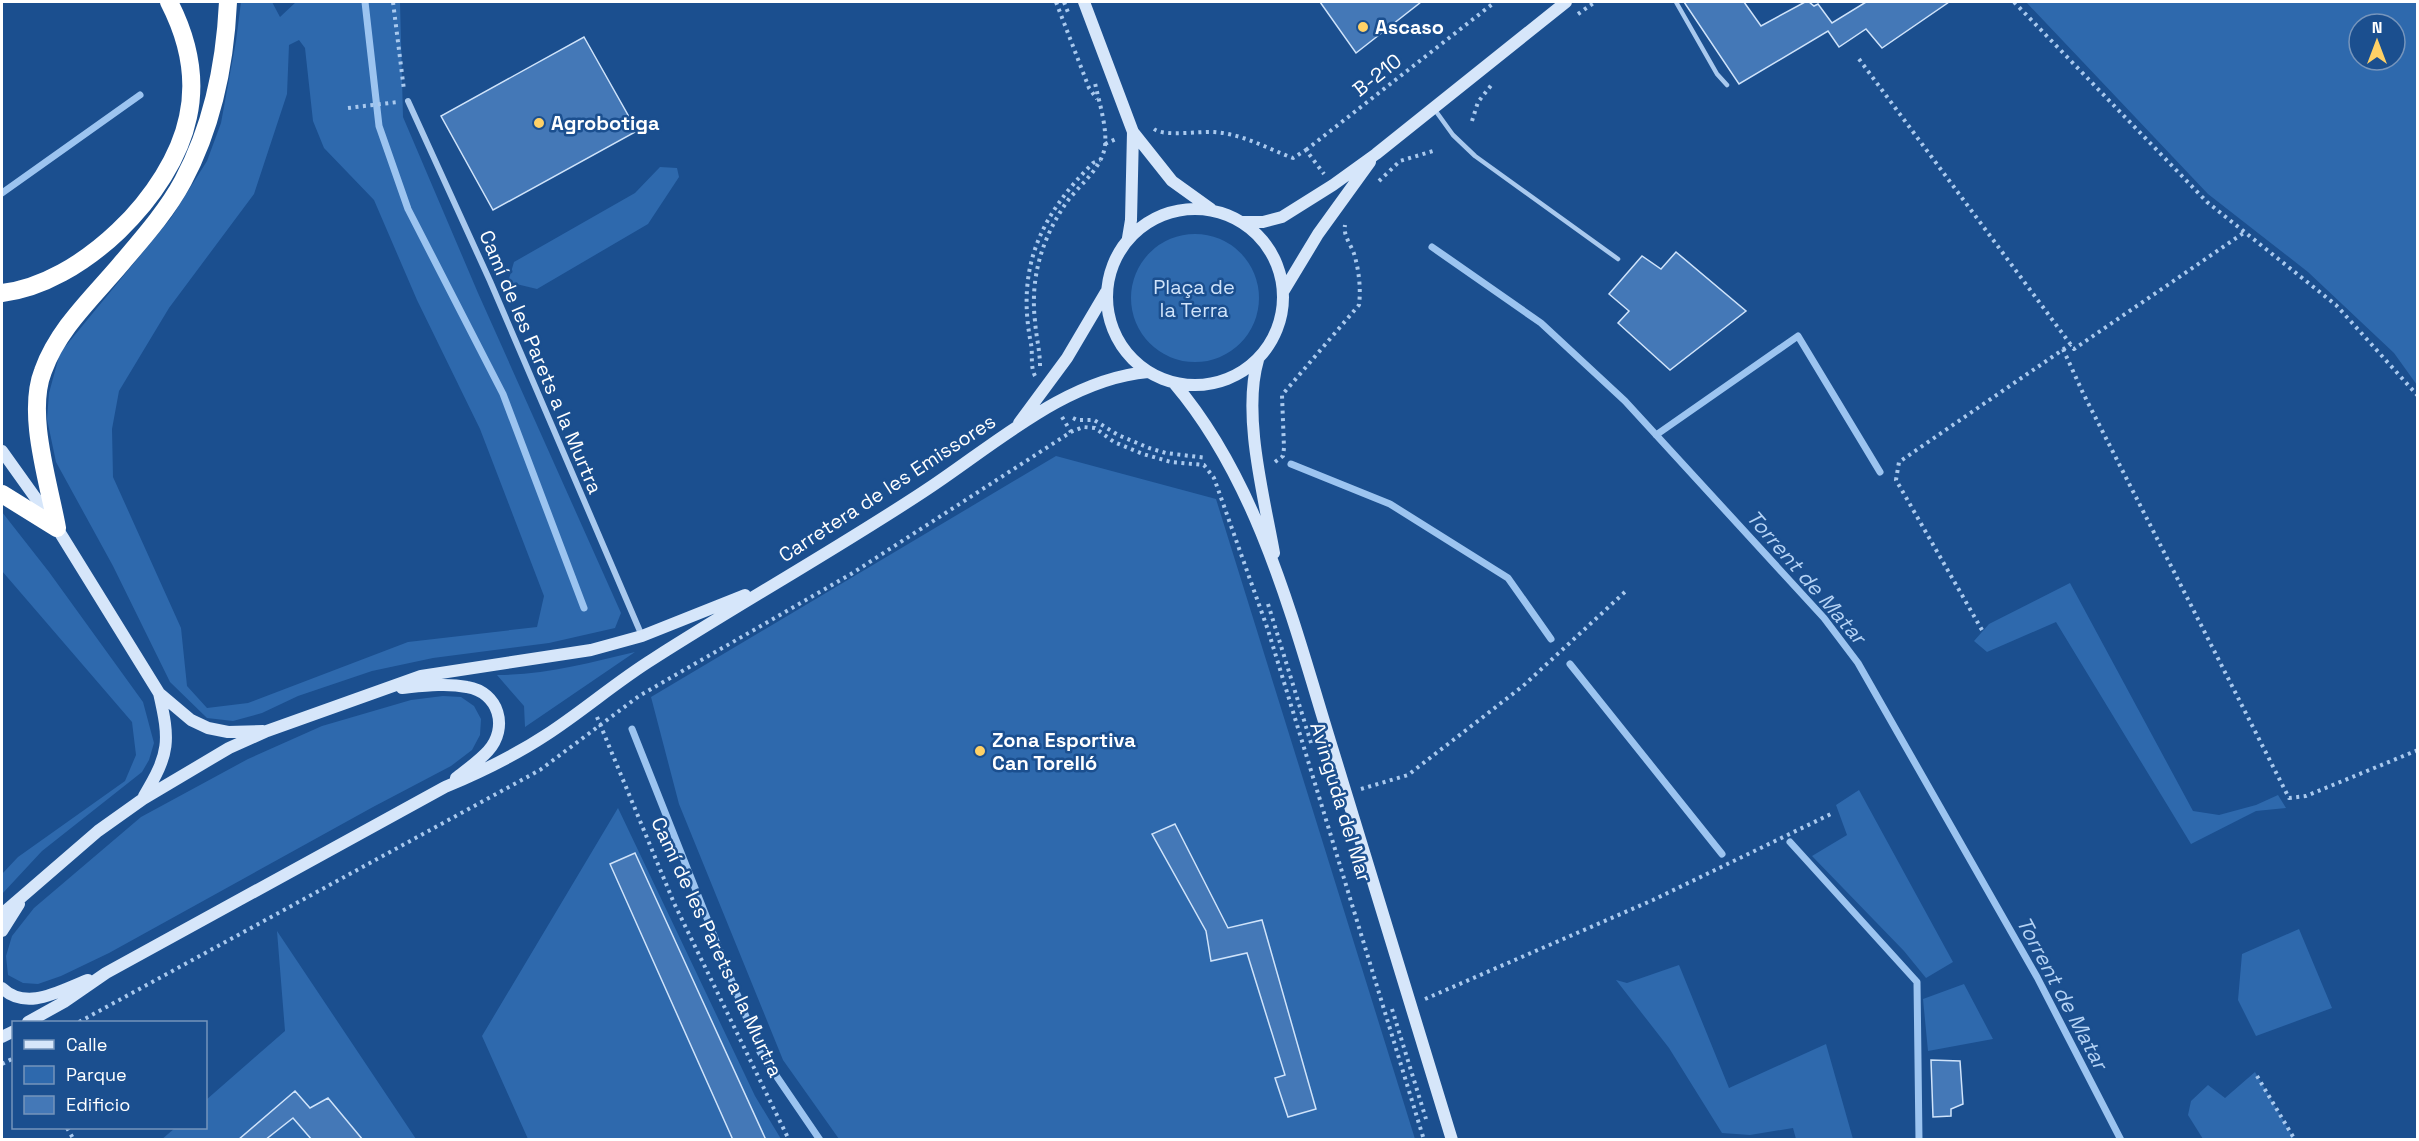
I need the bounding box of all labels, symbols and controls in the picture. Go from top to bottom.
north arrow [2347,12,2407,72]
place label: Ascaso [1375,14,1444,40]
text: N [2372,17,2382,38]
marker: Ascaso [1356,20,1370,34]
street label: B-210 [1347,48,1407,102]
place label: Agrobotiga [551,110,660,136]
marker: Agrobotiga [532,116,546,130]
street label: Camí de les Parets a la Murtra [474,226,608,498]
park label: Plaça de la Terra [1153,274,1235,323]
street label: Carretera de les Emissores [774,408,1000,568]
water label: Torrent de Matar [1741,504,1873,651]
street label: Avinguda del Mar [1304,719,1378,885]
place label: Zona Esportiva Can Torelló [992,727,1136,776]
marker: Zona Esportiva Can Torelló [973,744,987,758]
street label: Camí de les Parets a la Murtra [645,813,789,1081]
water label: Torrent de Matar [2011,912,2115,1076]
legend [12,1021,207,1129]
text: Calle [66,1033,107,1056]
text: Parque [66,1063,127,1086]
text: Edificio [66,1093,130,1116]

